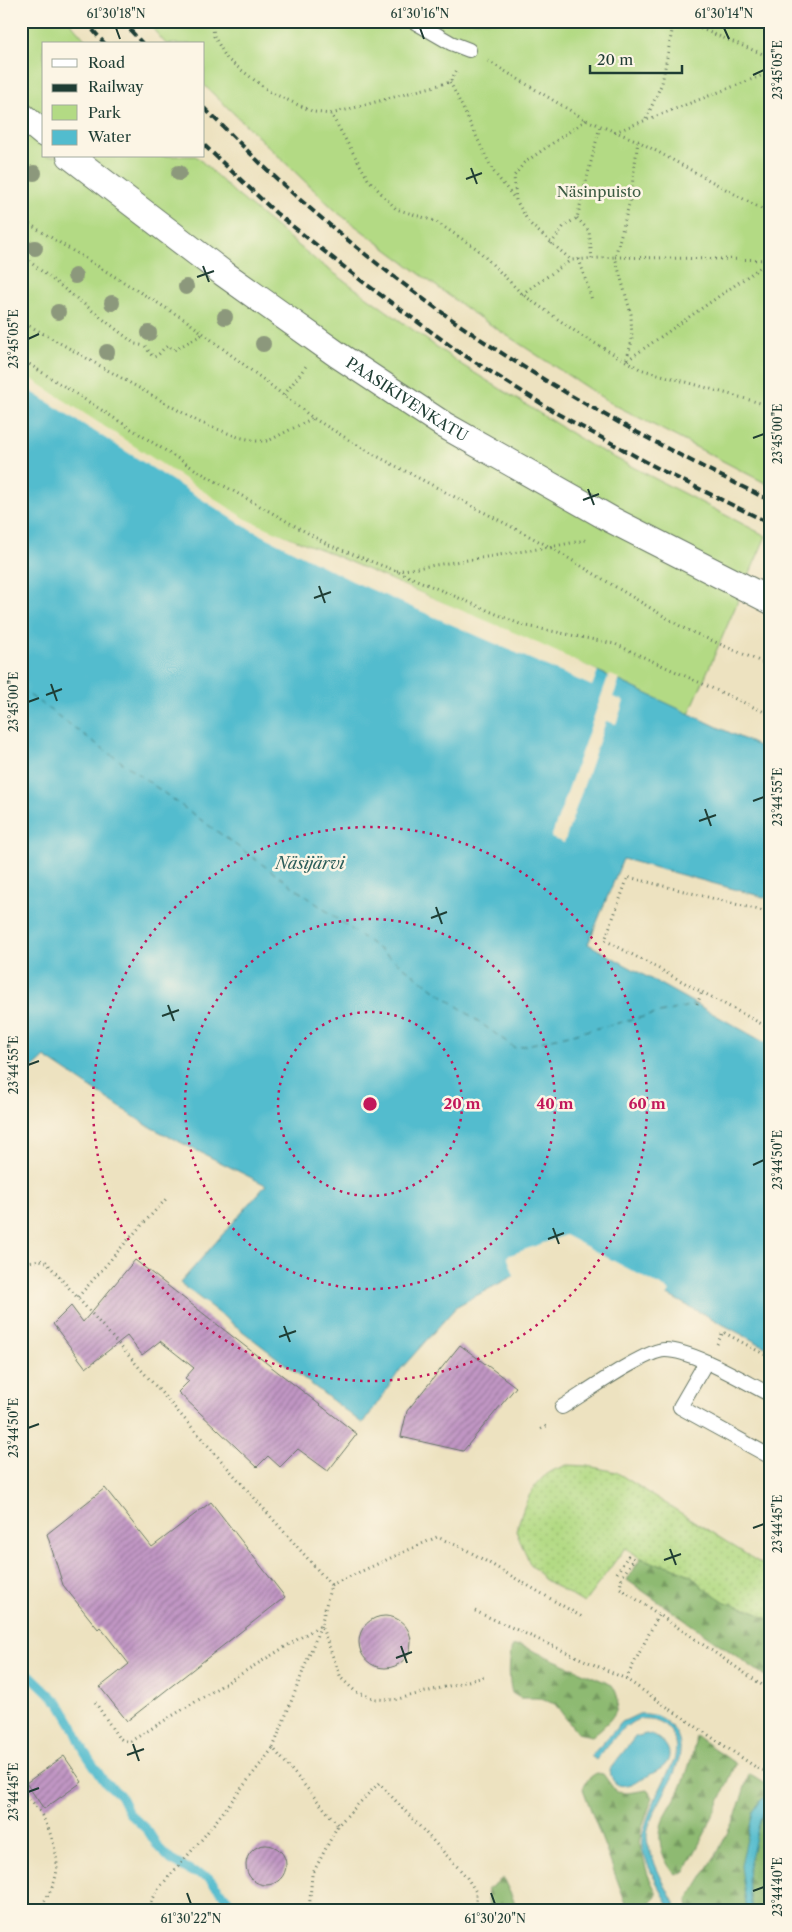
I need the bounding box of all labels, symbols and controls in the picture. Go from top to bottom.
text: 61°30'18"N [86,6,146,21]
text: 61°30'16"N [391,6,450,21]
text: 61°30'14"N [695,6,754,21]
text: 23°45'05"E [770,40,785,100]
legend [42,42,205,158]
scale bar [590,42,682,74]
text: 20 m [597,50,633,69]
text: Road [88,53,125,72]
text: Railway [88,77,144,96]
text: Park [88,103,122,122]
text: Water [87,127,132,146]
park label: Näsinpuisto [557,182,641,201]
text: 23°45'05"E [6,309,21,369]
street label: PAASIKIVENKATU [343,353,472,446]
text: 23°45'00"E [770,404,785,464]
text: 23°45'00"E [6,672,21,732]
text: 23°44'55"E [770,768,785,826]
water label: Näsijärvi [273,853,346,873]
text: 23°44'55"E [6,1036,21,1094]
text: 20 m [443,1094,481,1113]
text: 40 m [536,1094,574,1113]
text: 60 m [628,1094,666,1113]
centre of rings [361,1095,379,1113]
text: 23°44'50"E [770,1130,785,1190]
text: 23°44'50"E [6,1398,21,1458]
text: 23°44'45"E [770,1495,785,1553]
text: 23°44'45"E [6,1763,21,1821]
text: 23°44'40"E [770,1857,785,1917]
text: 61°30'22"N [161,1911,222,1926]
text: 61°30'20"N [464,1911,526,1926]

